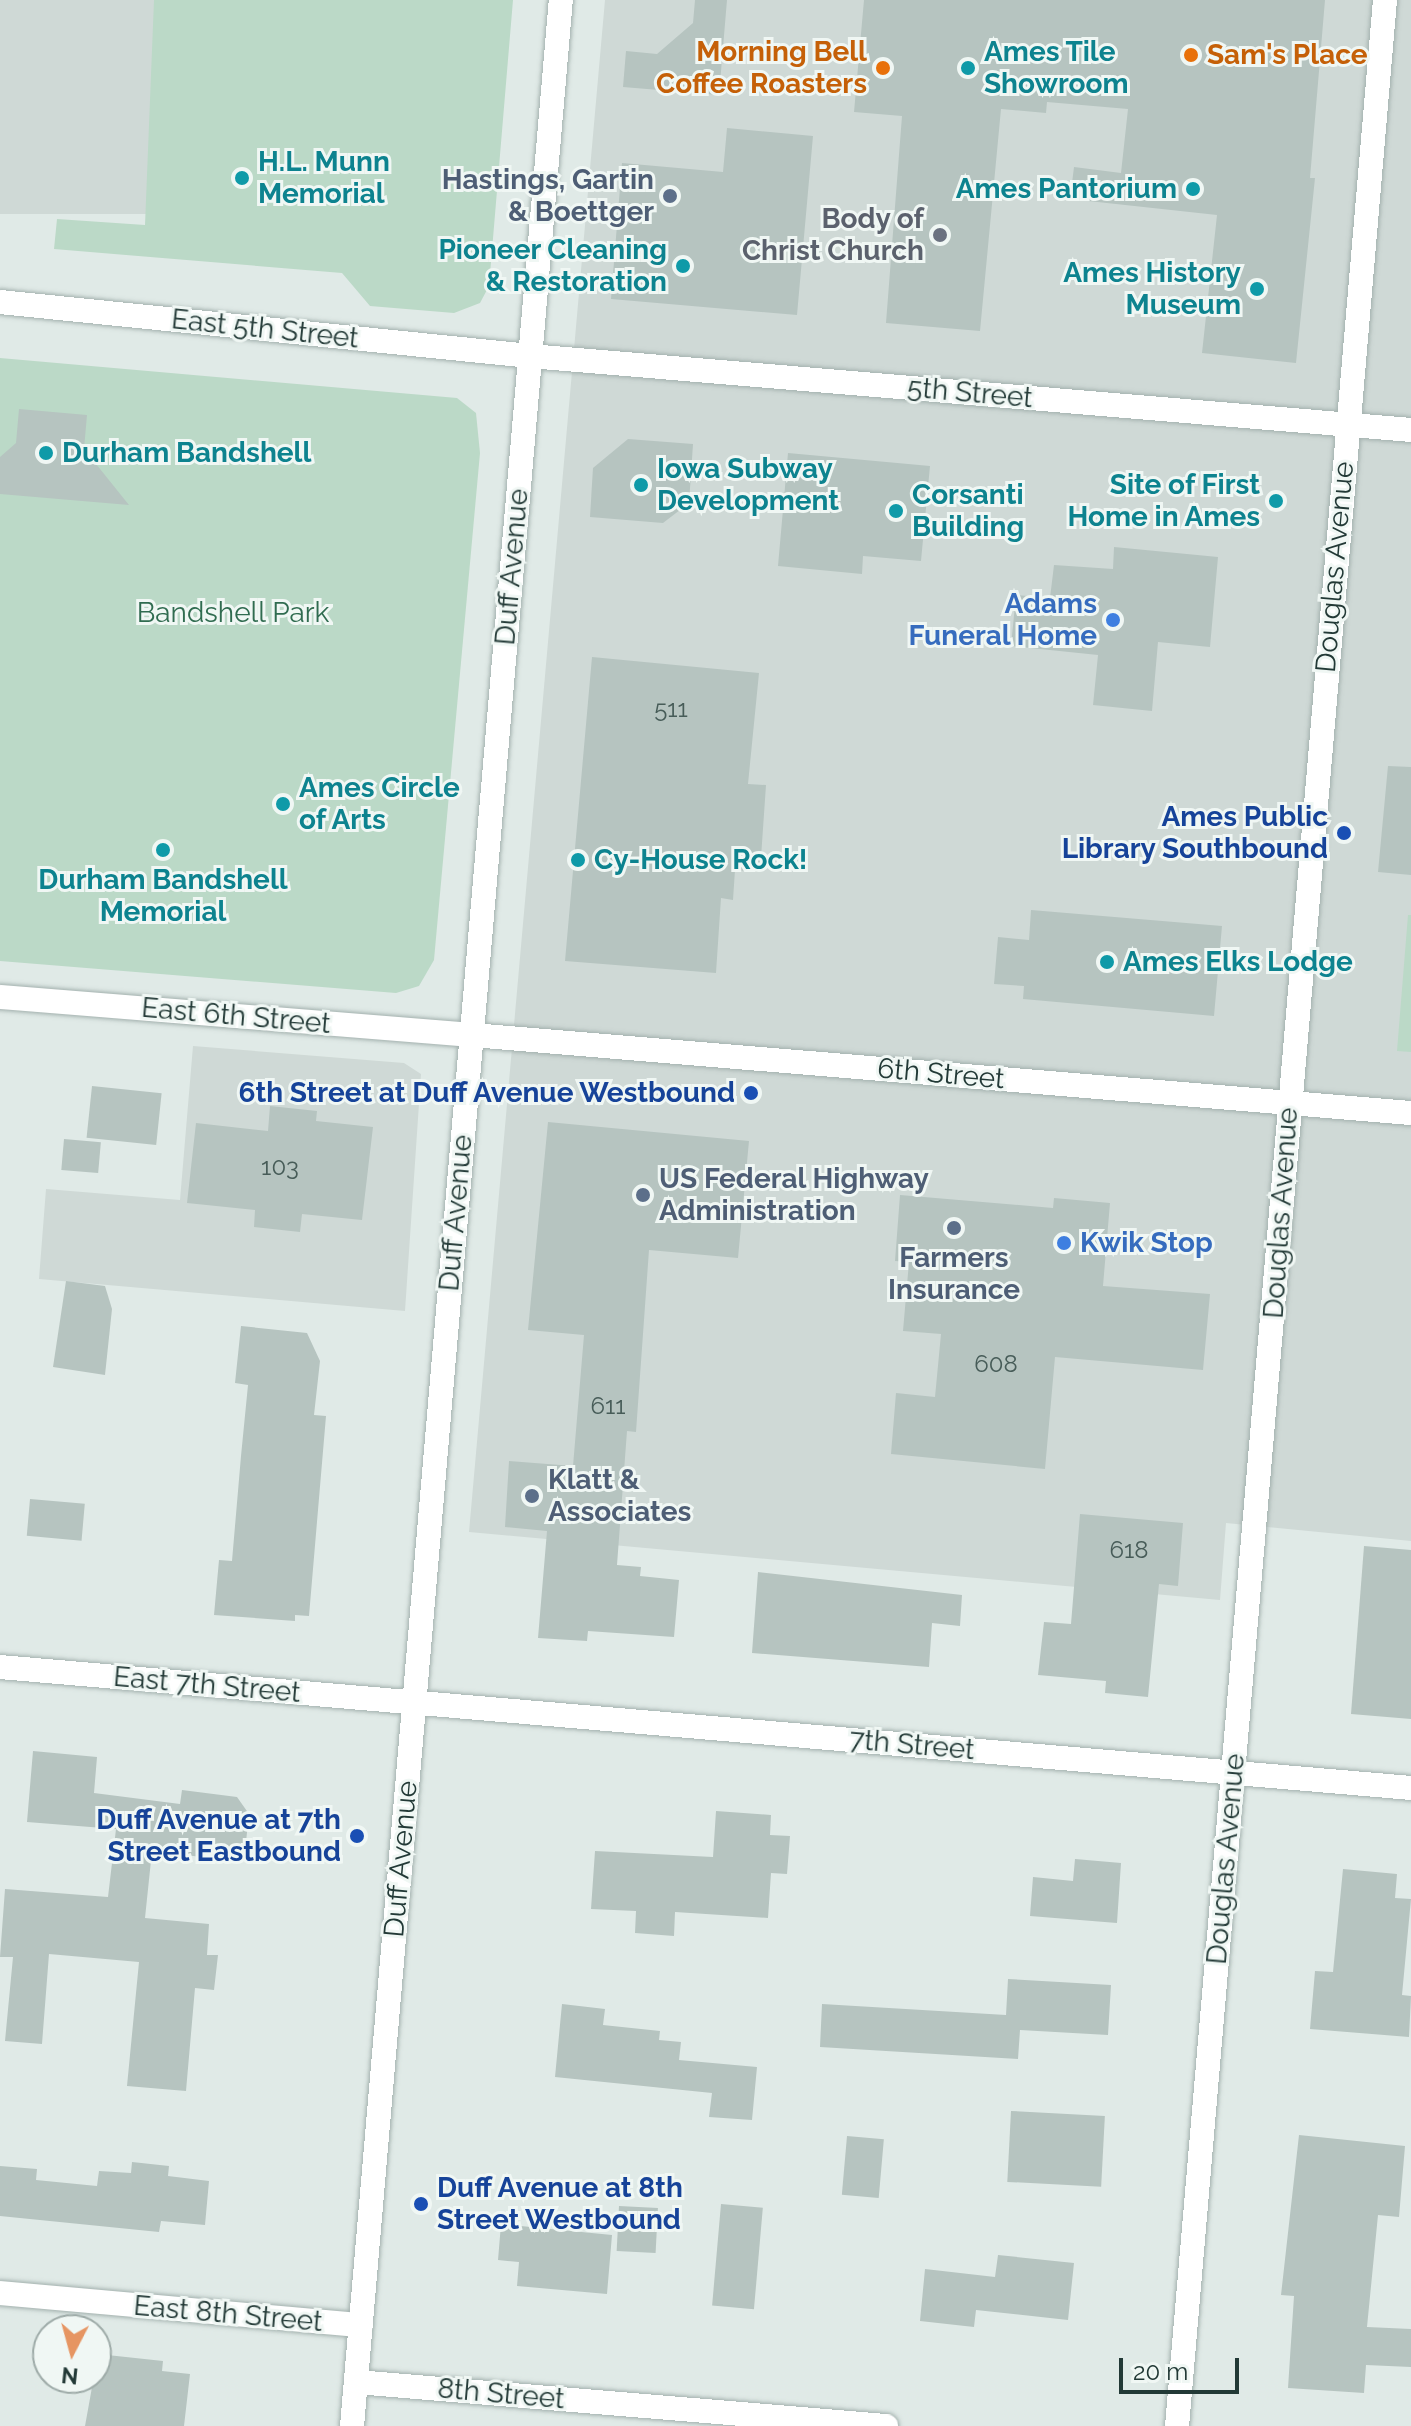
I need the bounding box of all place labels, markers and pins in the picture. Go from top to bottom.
place label: Morning Bell Coffee Roasters [656,35,867,101]
place label: Ames Tile Showroom [984,35,1129,101]
place label: Sam's Place [1207,38,1368,72]
marker: Sam's Place [1182,46,1200,64]
marker: Morning Bell Coffee Roasters [874,59,892,77]
marker: Ames Tile Showroom [959,59,977,77]
place label: H.L. Munn Memorial [258,145,390,211]
place label: Hastings, Gartin & Boettger [442,163,654,229]
marker: H.L. Munn Memorial [233,169,251,187]
place label: Ames Pantorium [956,172,1177,206]
marker: Ames Pantorium [1184,180,1202,198]
marker: Hastings, Gartin & Boettger [661,187,679,205]
place label: Body of Christ Church [742,202,924,268]
marker: Body of Christ Church [931,226,949,244]
place label: Pioneer Cleaning & Restoration [438,233,667,299]
place label: Ames History Museum [1063,256,1241,322]
marker: Pioneer Cleaning & Restoration [674,257,692,275]
marker: Ames History Museum [1248,280,1266,298]
place label: Durham Bandshell [62,436,311,470]
marker: Durham Bandshell [37,444,55,462]
place label: Iowa Subway Development [657,452,839,518]
place label: Site of First Home in Ames [1067,468,1260,534]
marker: Iowa Subway Development [632,476,650,494]
place label: Corsanti Building [912,478,1024,544]
marker: Site of First Home in Ames [1267,492,1285,510]
marker: Corsanti Building [887,502,905,520]
place label: Adams Funeral Home [908,587,1097,653]
marker: Adams Funeral Home [1104,611,1122,629]
place label: Ames Circle of Arts [299,771,460,837]
marker: Ames Circle of Arts [274,795,292,813]
place label: Ames Public Library Southbound [1061,800,1328,866]
marker: Ames Public Library Southbound [1335,824,1353,842]
marker: Durham Bandshell Memorial [154,841,172,859]
place label: Cy-House Rock! [594,843,807,877]
marker: Cy-House Rock! [569,851,587,869]
place label: Durham Bandshell Memorial [38,863,288,929]
place label: Ames Elks Lodge [1123,945,1353,979]
marker: Ames Elks Lodge [1098,953,1116,971]
place label: 6th Street at Duff Avenue Westbound [236,1076,735,1110]
marker: 6th Street at Duff Avenue Westbound [742,1084,760,1102]
place label: US Federal Highway Administration [659,1162,930,1228]
marker: US Federal Highway Administration [634,1186,652,1204]
marker: Farmers Insurance [945,1219,963,1237]
place label: Kwik Stop [1080,1226,1213,1260]
marker: Kwik Stop [1055,1234,1073,1252]
place label: Farmers Insurance [888,1241,1020,1307]
place label: Klatt & Associates [548,1463,691,1529]
marker: Klatt & Associates [523,1487,541,1505]
place label: Duff Avenue at 7th Street Eastbound [95,1803,341,1869]
marker: Duff Avenue at 7th Street Eastbound [348,1827,366,1845]
place label: Duff Avenue at 8th Street Westbound [437,2171,684,2237]
marker: Duff Avenue at 8th Street Westbound [412,2195,430,2213]

